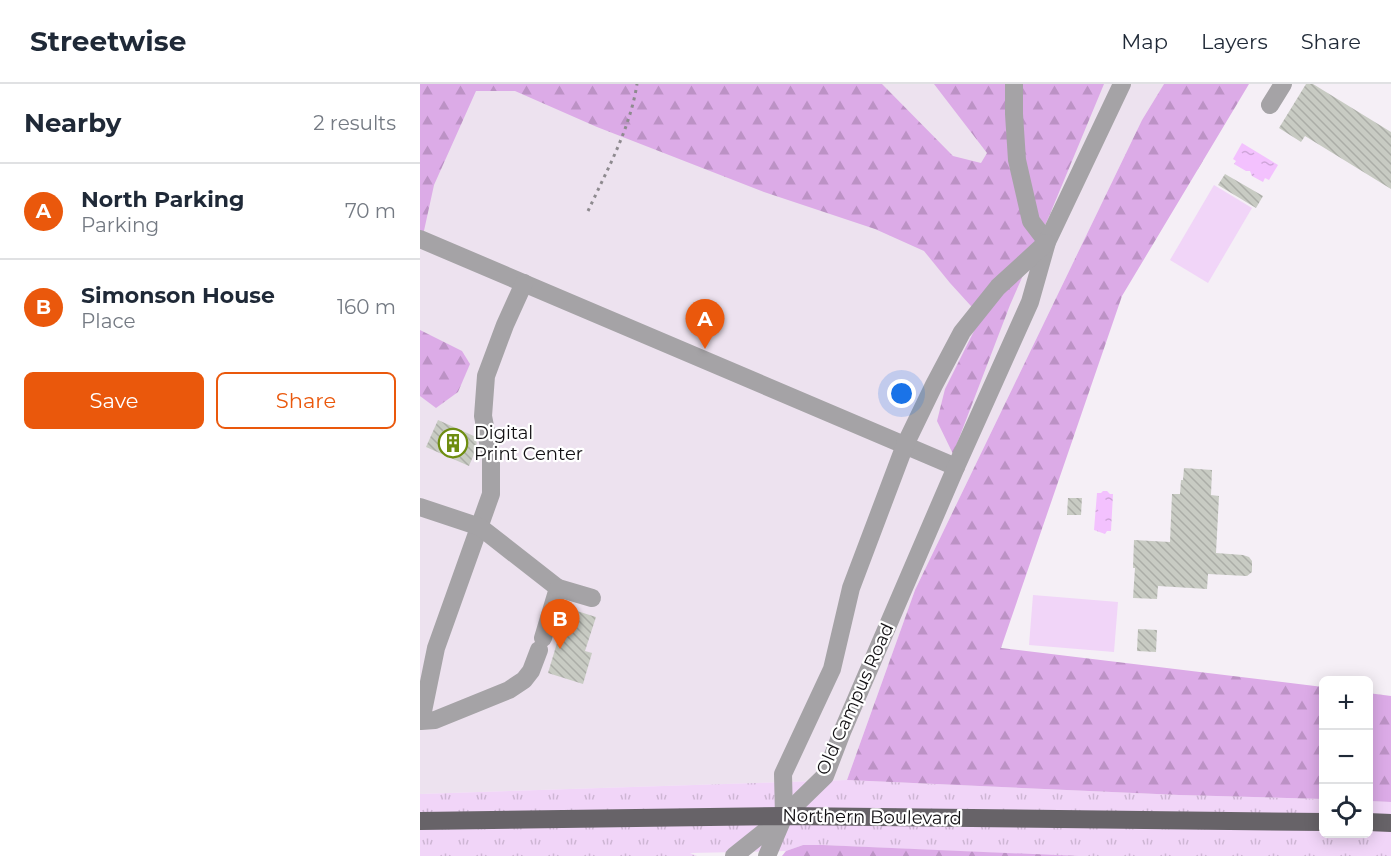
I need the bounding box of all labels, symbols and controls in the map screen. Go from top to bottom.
text: Streetwise [30,24,186,58]
text: Map [1121,29,1168,54]
text: Layers [1201,29,1268,54]
text: Share [1301,29,1361,54]
text: Nearby [24,107,121,139]
text: 2 results [313,111,396,135]
text: North Parking [81,186,244,213]
text: A [36,199,51,223]
text: 70 m [345,199,396,223]
text: Parking [81,213,159,237]
text: Simonson House [81,282,275,309]
text: B [36,295,51,319]
text: 160 m [337,295,396,319]
pin: A [686,300,724,349]
text: Place [81,309,136,333]
button: Save [24,372,204,429]
button: Share [216,372,396,429]
your location [887,379,916,408]
place label: Digital Print Center [474,422,583,465]
building icon: Digital Print Center [437,427,469,459]
pin: B [540,600,580,649]
street label: Old Campus Road [812,620,898,778]
map controls [1319,676,1373,838]
button: + [1319,676,1373,730]
button: − [1319,730,1373,784]
button: locate [1319,784,1373,838]
street label: Northern Boulevard [782,804,962,830]

